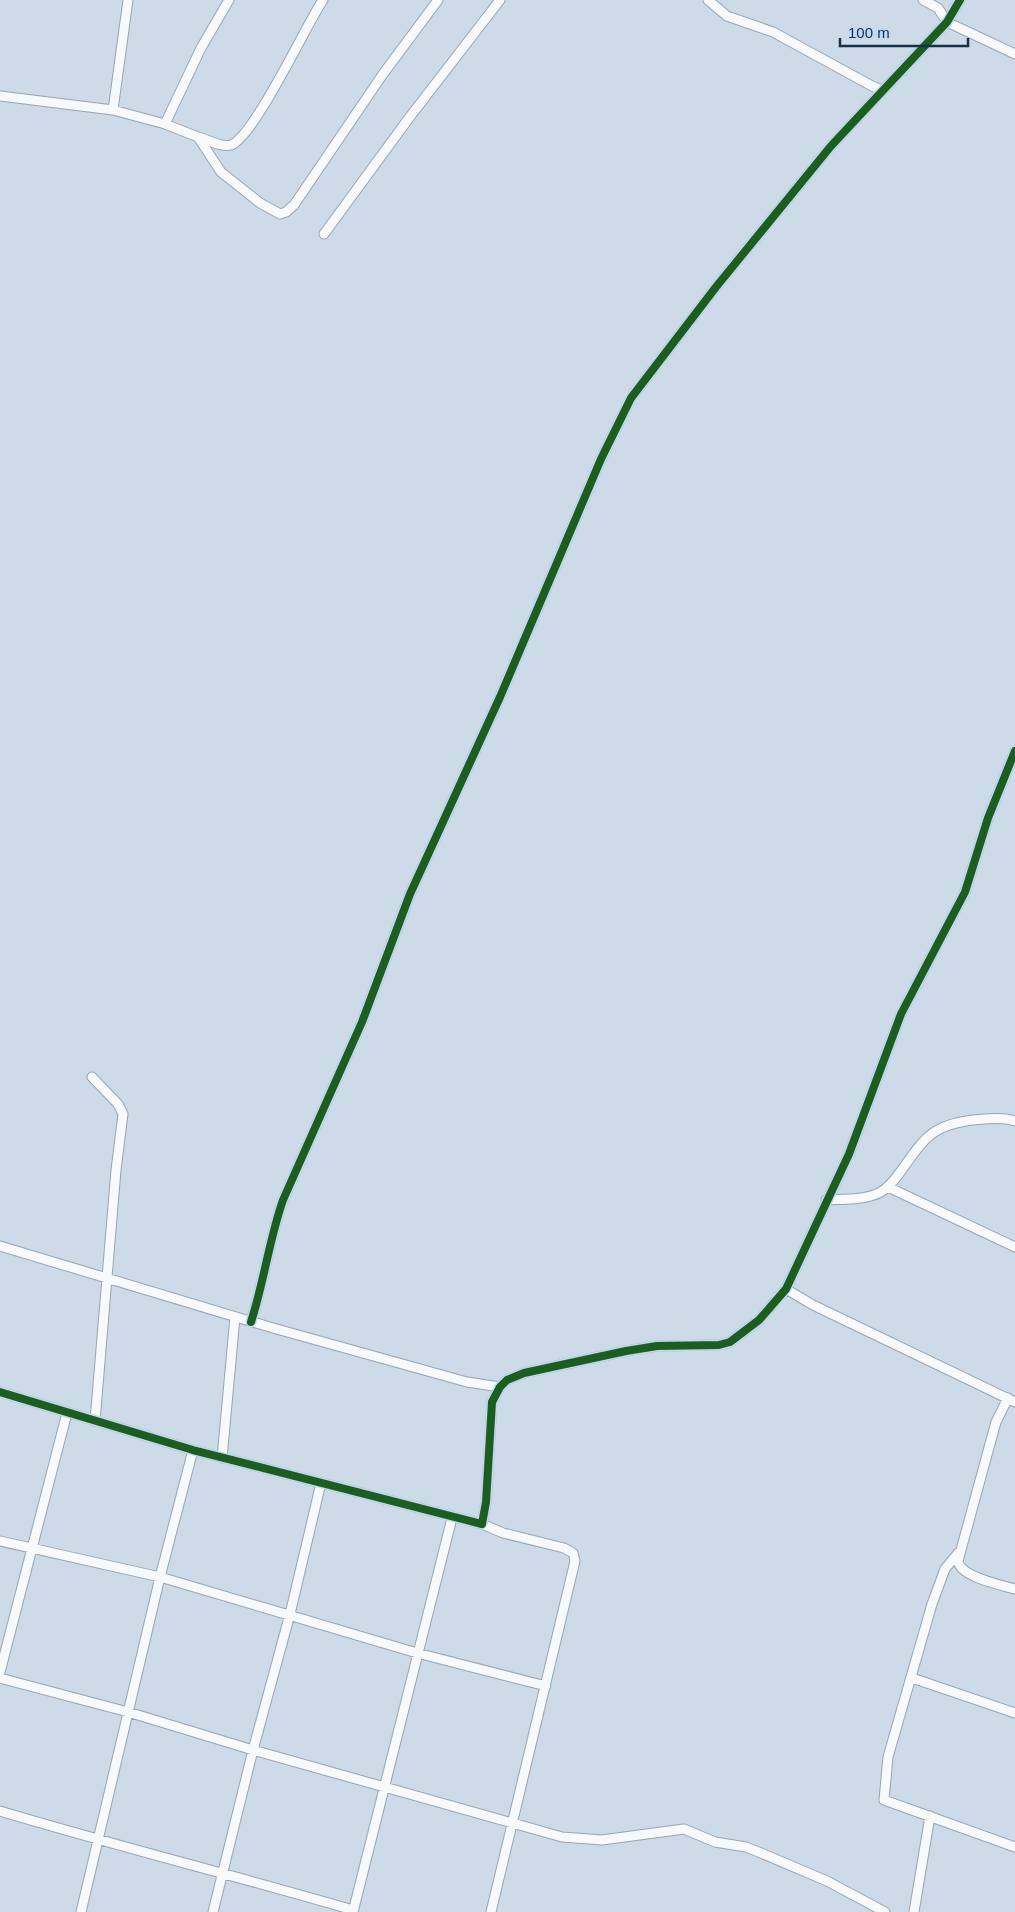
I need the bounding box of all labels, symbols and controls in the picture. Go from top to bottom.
scale bar [840,15,968,47]
text: 100 m [848,24,890,41]

